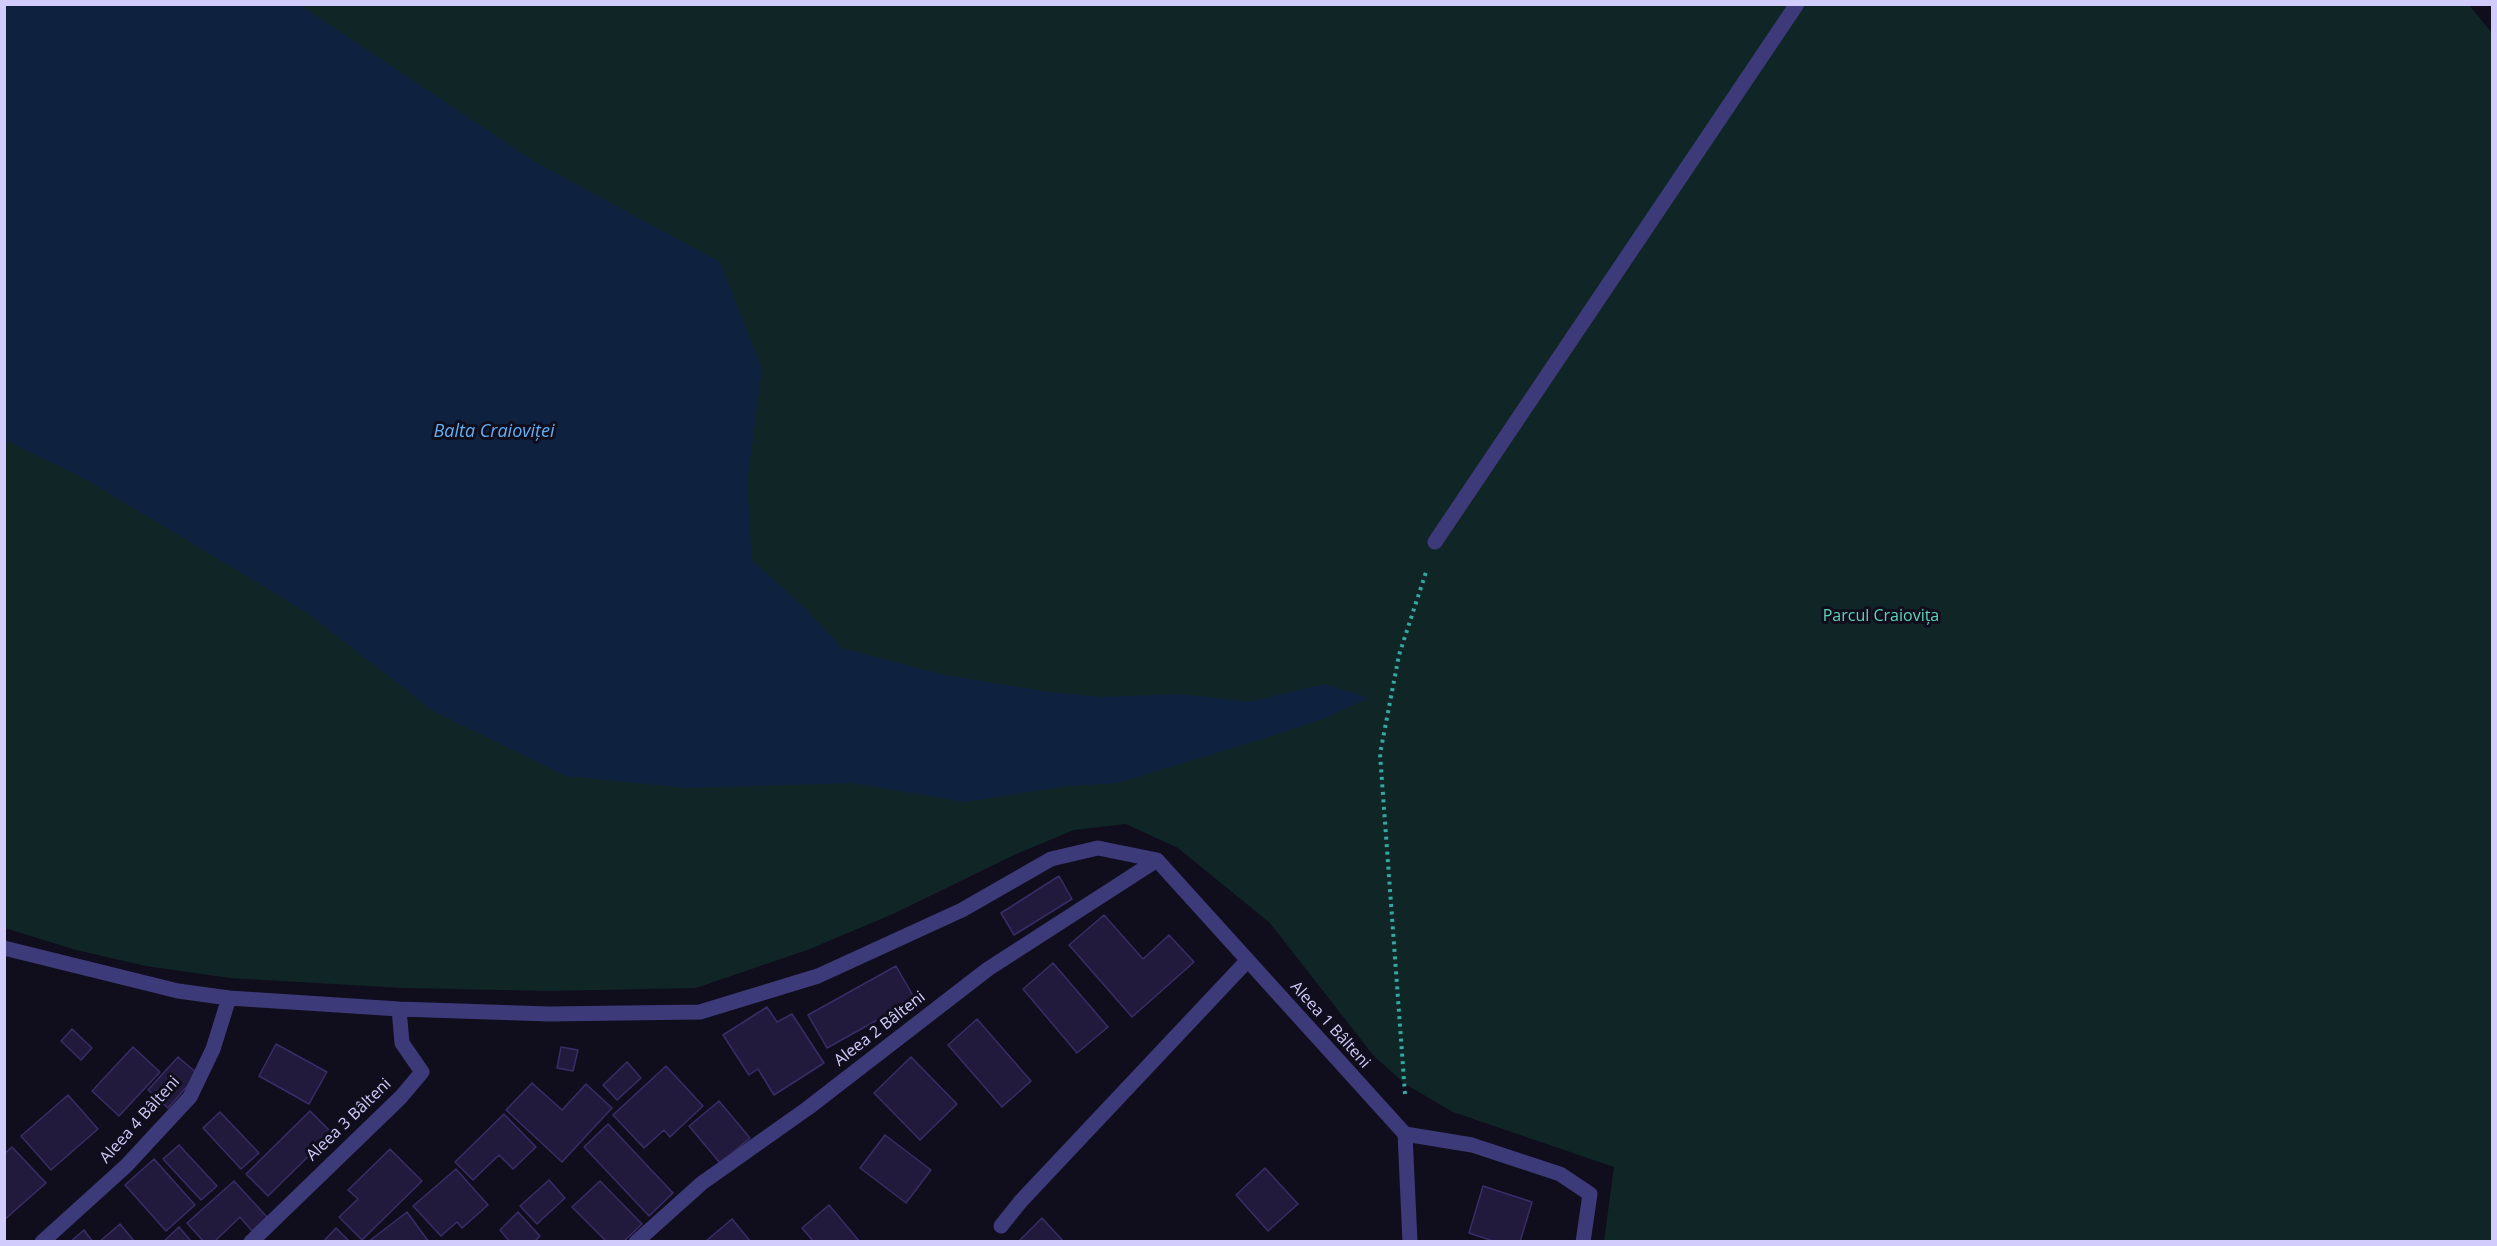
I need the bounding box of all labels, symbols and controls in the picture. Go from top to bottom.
water label: Balta Craioviței [433,421,555,443]
park label: Parcul Craiovița [1823,606,1939,626]
street label: Aleea 1 Bâlteni [1286,978,1374,1072]
street label: Aleea 2 Bâlteni [831,987,929,1071]
street label: Aleea 4 Bâlteni [96,1073,184,1167]
street label: Aleea 3 Bâlteni [303,1075,395,1165]

